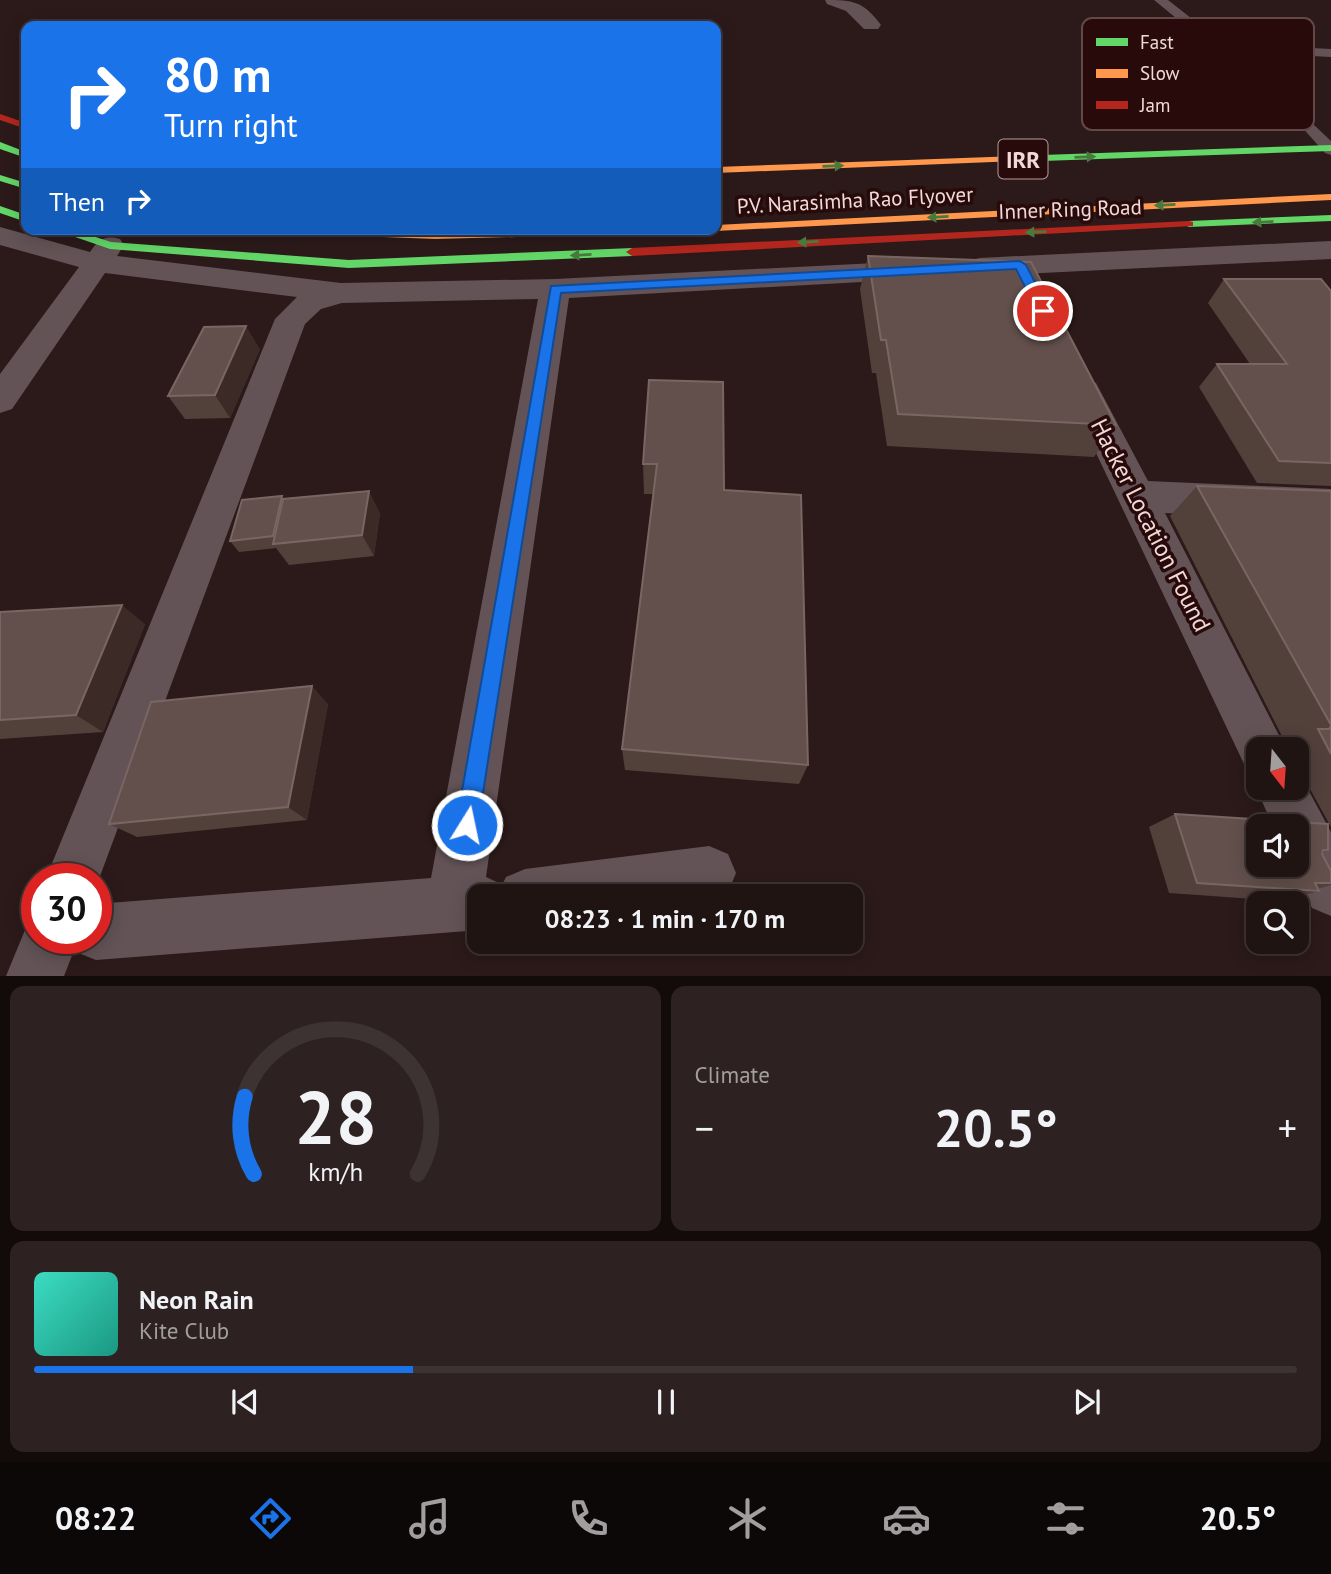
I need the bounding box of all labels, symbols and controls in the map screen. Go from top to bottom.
legend [1082,18,1314,130]
text: Fast [1140,30,1174,54]
text: 80 m [164,42,271,106]
icon: right [49,49,140,140]
text: Slow [1140,61,1180,85]
text: Jam [1139,93,1170,117]
text: Turn right [164,104,298,146]
road number: IRR [998,140,1048,178]
one-way arrow [1074,151,1096,162]
one-way arrow [822,160,844,171]
street label: P.V. Narasimha Rao Flyover [736,180,974,220]
icon: right [119,182,157,220]
text: Then [49,185,105,218]
street label: Inner Ring Road [998,193,1142,225]
one-way arrow [1154,200,1176,211]
one-way arrow [927,211,949,222]
one-way arrow [1252,217,1274,228]
one-way arrow [1024,226,1046,237]
one-way arrow [797,236,819,247]
one-way arrow [570,250,592,261]
pin [1013,281,1073,341]
icon: arrive [1024,292,1062,330]
street label: Hacker Location Found [1084,413,1218,637]
north arrow [1246,737,1309,800]
map controls [1246,737,1309,954]
position arrow [430,788,504,862]
button: sound [1246,814,1309,877]
speed limit sign: 30 [21,863,112,954]
button: search [1246,891,1309,954]
text: 08:23 · 1 min · 170 m [545,902,785,935]
text: Climate [695,1060,770,1089]
text: 28 [294,1071,377,1165]
text: 20.5° [934,1094,1058,1161]
text: − [695,1103,714,1152]
text: + [1278,1103,1297,1152]
text: km/h [308,1156,363,1188]
text: Neon Rain [139,1283,254,1316]
text: Kite Club [139,1316,229,1345]
icon: previous [226,1383,264,1421]
icon: pause [647,1383,685,1421]
icon: next [1068,1383,1106,1421]
icon: directions [246,1494,295,1543]
icon: music [405,1494,454,1543]
icon: phone [564,1494,613,1543]
icon: climate [723,1494,772,1543]
icon: car [882,1494,931,1543]
icon: filters [1041,1494,1090,1543]
text: 08:22 [55,1497,136,1539]
text: 20.5° [1200,1497,1276,1539]

